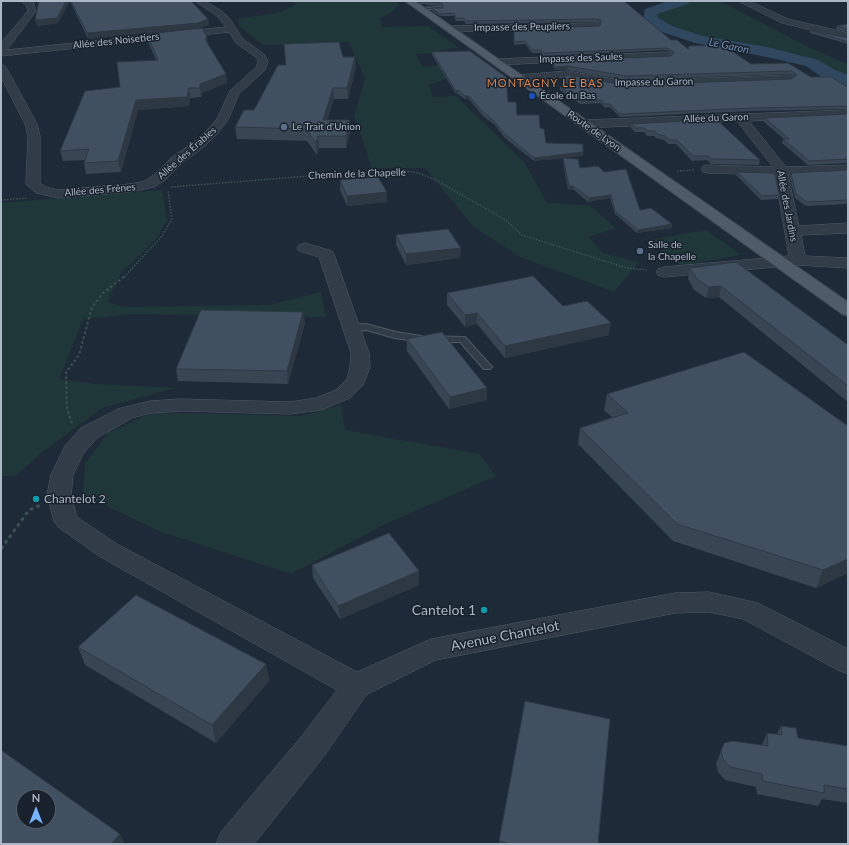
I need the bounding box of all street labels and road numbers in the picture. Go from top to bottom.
street label: Impasse des Peupliers [474,20,570,34]
street label: Allée des Noisetiers [72,30,160,52]
street label: Impasse des Saules [539,51,623,65]
street label: Impasse du Garon [615,75,693,89]
street label: Route de Lyon [565,108,623,154]
street label: Allée du Garon [683,111,749,125]
street label: Allée des Érables [155,124,219,182]
street label: Chemin de la Chapelle [308,166,406,182]
street label: Allée des Jardins [774,169,800,243]
street label: Allée des Frênes [64,181,136,199]
street label: Avenue Chantelot [449,617,561,655]

